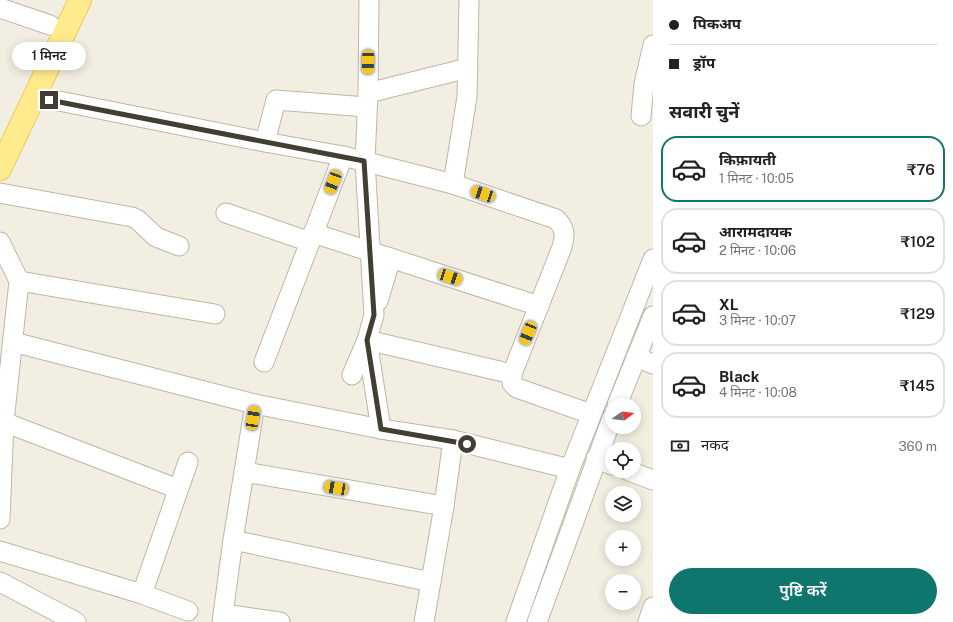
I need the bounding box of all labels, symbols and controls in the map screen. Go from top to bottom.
text: पिकअप [693,15,741,32]
callout: 1 मिनट [12,42,86,70]
text: 1 मिनट [32,48,66,63]
car [362,50,374,74]
text: ड्रॉप [693,54,715,71]
route end [40,91,58,109]
text: सवारी चुनें [669,101,739,122]
icon: car [671,151,707,187]
text: किफ़ायती [719,151,776,168]
text: ₹76 [907,161,935,178]
car [323,169,343,195]
text: 1 मिनट · 10:05 [719,171,794,186]
car [470,184,496,204]
icon: car [671,223,707,259]
text: आरामदायक [719,223,792,240]
text: ₹102 [901,233,935,250]
text: 2 मिनट · 10:06 [719,243,796,258]
car [437,268,463,286]
icon: car [671,295,707,331]
text: XL [719,296,738,313]
text: ₹129 [901,305,935,322]
text: 3 मिनट · 10:07 [719,313,796,328]
car [518,320,538,346]
icon: car [671,367,707,403]
text: Black [719,368,759,385]
text: ₹145 [900,377,935,394]
text: 4 मिनट · 10:08 [719,385,797,400]
north arrow [605,398,641,434]
map controls [605,398,641,610]
car [245,405,261,431]
route start [458,435,476,453]
icon: cash [669,435,691,457]
text: नकद [701,436,729,453]
text: 360 m [899,439,937,454]
button: locate [605,442,641,478]
car [323,480,349,496]
button: layers [605,486,641,522]
button: + [605,530,641,566]
button: पुष्टि करें [669,568,937,614]
button: − [605,574,641,610]

